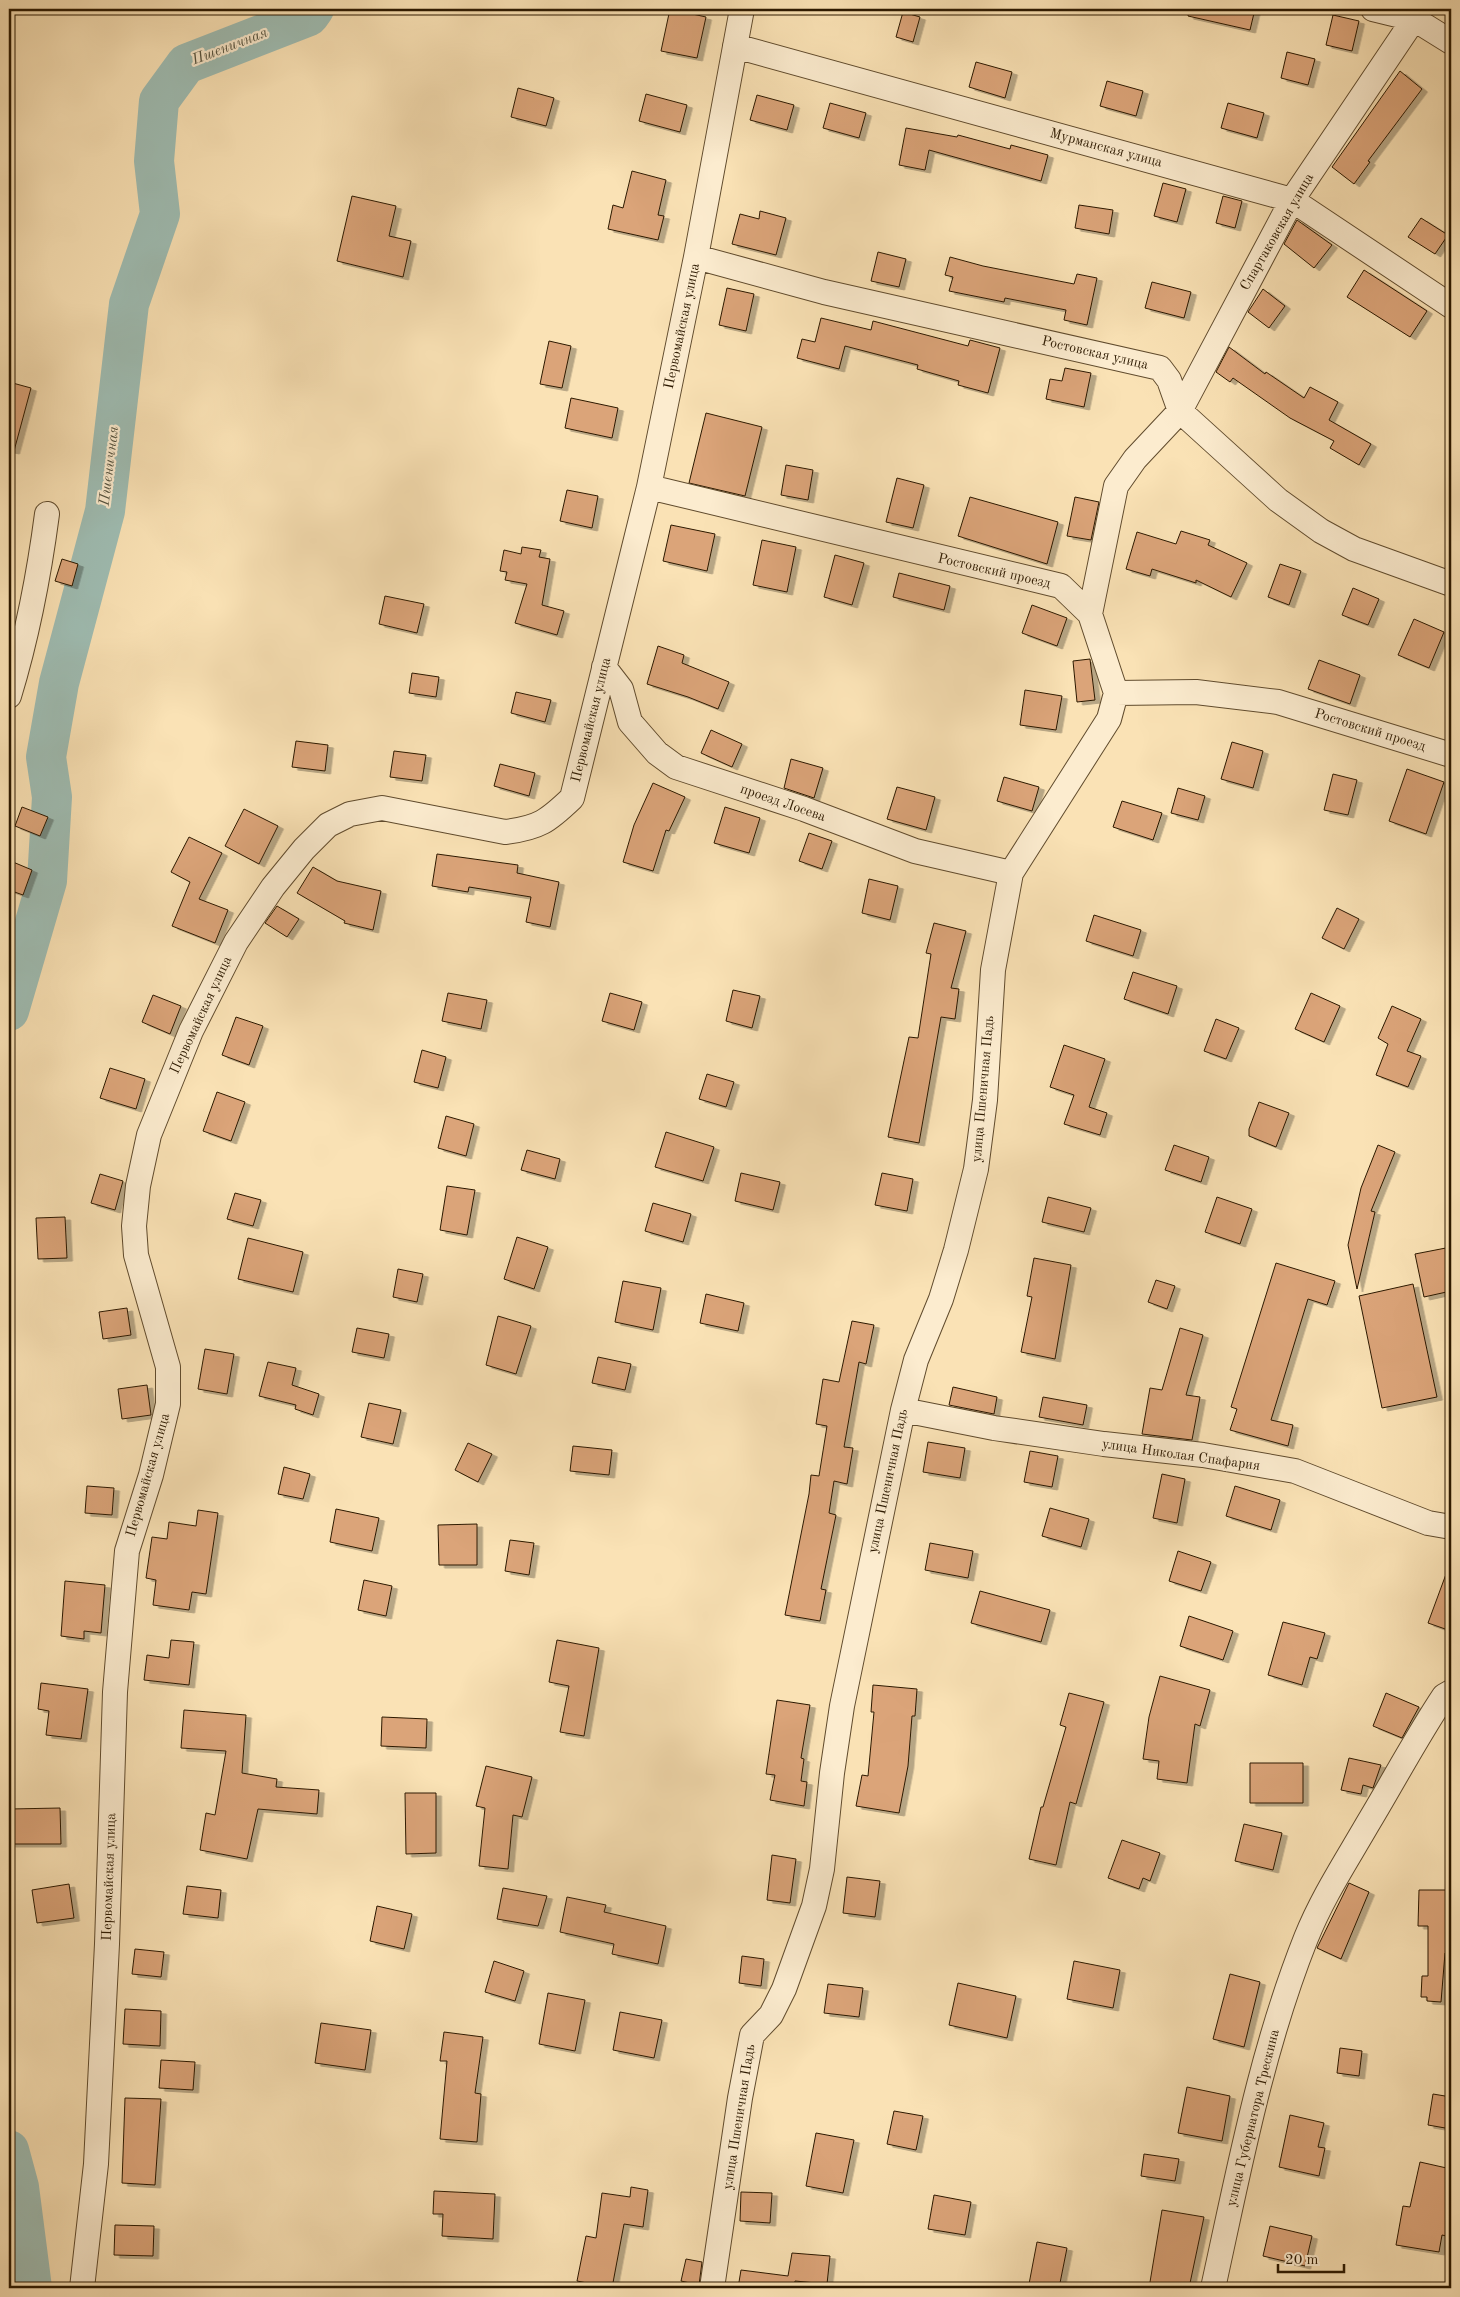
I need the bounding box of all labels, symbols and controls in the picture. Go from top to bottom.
water label: Пшеничная [189,26,270,69]
street label: Мурманская улица [1048,126,1164,170]
street label: Спартаковская улица [1238,171,1316,293]
street label: Первомайская улица [662,262,702,390]
street label: Ростовская улица [1040,334,1150,372]
water label: Пшеничная [98,425,122,508]
street label: Ростовский проезд [936,551,1052,591]
street label: Первомайская улица [569,656,613,784]
street label: Ростовский проезд [1313,706,1427,754]
street label: проезд Лосева [739,782,828,824]
street label: Первомайская улица [168,954,234,1076]
street label: улица Пшеничная Падь [970,1015,996,1163]
street label: улица Пшеничная Падь [866,1407,910,1554]
street label: Первомайская улица [124,1411,172,1538]
street label: улица Николая Спафария [1101,1437,1261,1474]
street label: Первомайская улица [100,1813,118,1941]
street label: улица Губернатора Трескина [1224,2028,1282,2208]
street label: улица Пшеничная Падь [721,2043,758,2191]
scale bar [1278,2242,1344,2274]
text: 20 m [1285,2253,1319,2268]

